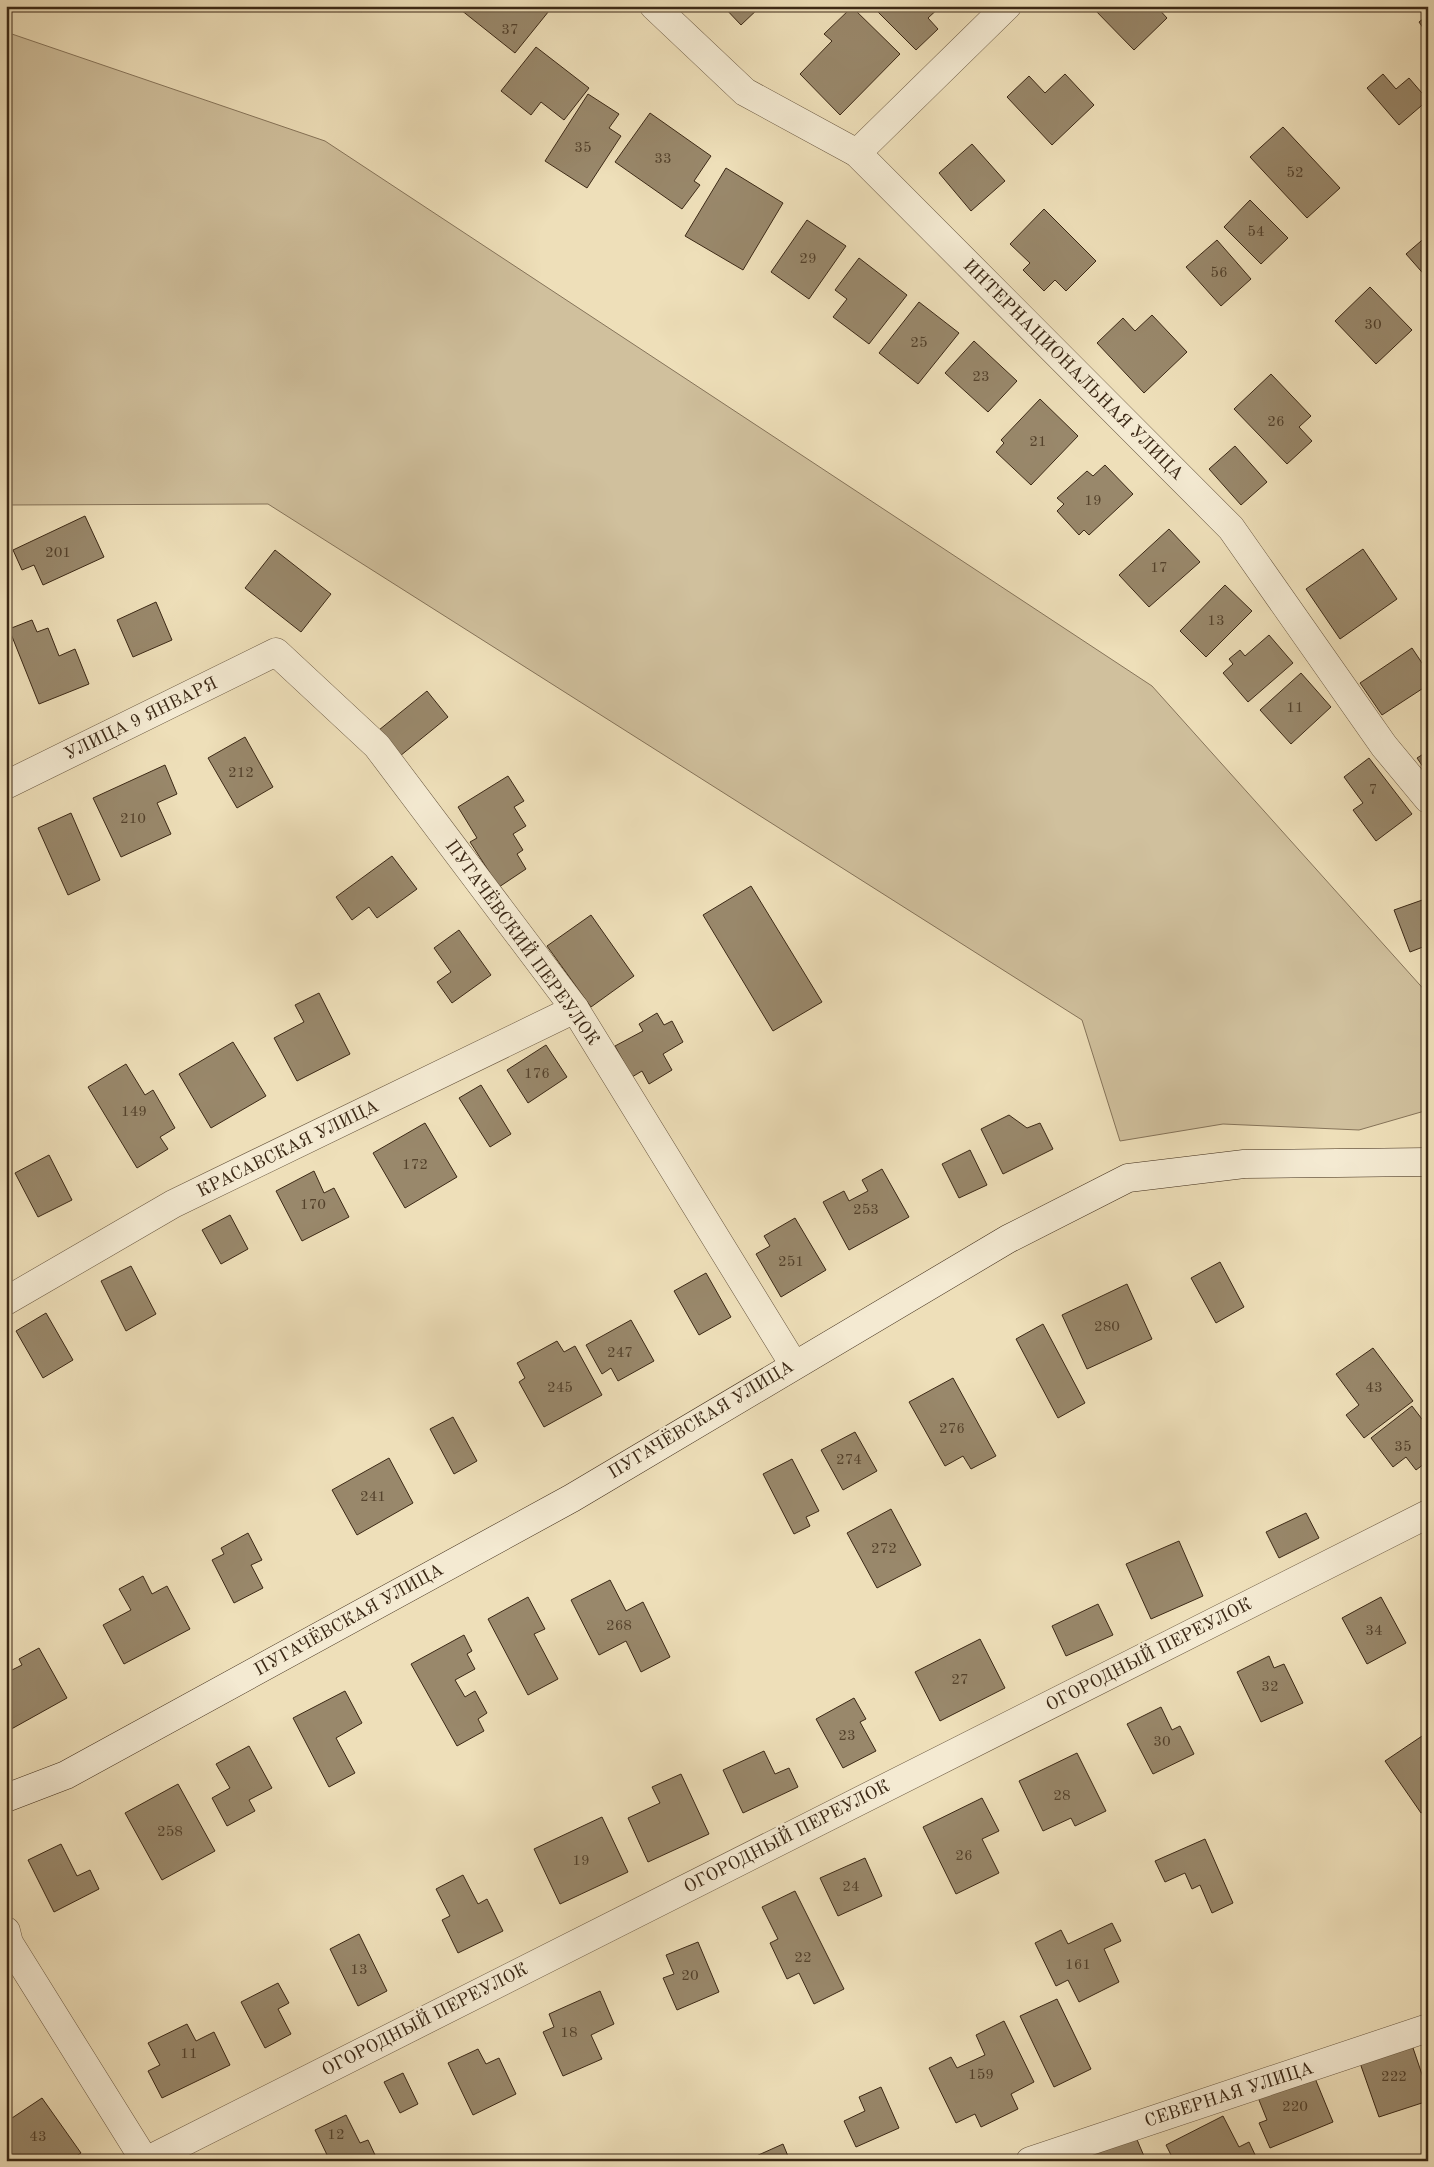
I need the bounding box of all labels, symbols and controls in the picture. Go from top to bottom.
house number: 37 [501,23,519,38]
house number: 35 [574,141,592,156]
house number: 33 [654,152,672,167]
house number: 52 [1286,166,1304,181]
house number: 54 [1247,225,1265,240]
house number: 29 [799,252,817,267]
street label: ИНТЕРНАЦИОНАЛЬНАЯ УЛИЦА [959,256,1187,484]
house number: 56 [1210,266,1228,281]
house number: 30 [1364,318,1382,333]
house number: 25 [910,336,928,351]
house number: 23 [972,370,990,385]
house number: 26 [1267,415,1285,430]
house number: 21 [1029,435,1047,450]
house number: 19 [1084,494,1102,509]
house number: 201 [45,546,71,561]
house number: 17 [1150,561,1168,576]
house number: 13 [1207,614,1225,629]
street label: УЛИЦА 9 ЯНВАРЯ [62,674,220,764]
house number: 11 [1286,701,1304,716]
house number: 212 [228,766,254,781]
house number: 7 [1369,783,1377,798]
house number: 210 [120,812,146,827]
street label: ПУГАЧЁВСКИЙ ПЕРЕУЛОК [442,835,606,1049]
house number: 176 [524,1067,550,1082]
street label: КРАСАВСКАЯ УЛИЦА [194,1097,382,1201]
house number: 149 [121,1105,147,1120]
house number: 172 [402,1158,428,1173]
house number: 170 [300,1198,326,1213]
house number: 253 [853,1203,879,1218]
house number: 251 [778,1255,804,1270]
house number: 280 [1094,1320,1120,1335]
house number: 247 [607,1346,633,1361]
street label: ПУГАЧЁВСКАЯ УЛИЦА [604,1355,797,1483]
house number: 245 [547,1381,573,1396]
house number: 43 [1365,1381,1383,1396]
house number: 276 [939,1422,965,1437]
house number: 35 [1394,1440,1412,1455]
house number: 274 [836,1453,862,1468]
house number: 241 [360,1490,386,1505]
house number: 272 [871,1542,897,1557]
street label: ПУГАЧЁВСКАЯ УЛИЦА [250,1558,447,1679]
street label: ОГОРОДНЫЙ ПЕРЕУЛОК [1041,1592,1255,1715]
house number: 268 [606,1619,632,1634]
house number: 34 [1365,1624,1383,1639]
house number: 27 [951,1673,969,1688]
house number: 32 [1261,1680,1279,1695]
house number: 23 [838,1729,856,1744]
house number: 30 [1153,1735,1171,1750]
street label: ОГОРОДНЫЙ ПЕРЕУЛОК [679,1774,893,1897]
house number: 28 [1053,1789,1071,1804]
house number: 258 [157,1825,183,1840]
house number: 26 [955,1849,973,1864]
house number: 19 [572,1854,590,1869]
house number: 24 [842,1880,860,1895]
house number: 22 [794,1951,812,1966]
street label: ОГОРОДНЫЙ ПЕРЕУЛОК [317,1957,531,2080]
house number: 161 [1065,1958,1091,1973]
house number: 13 [350,1963,368,1978]
house number: 20 [681,1969,699,1984]
house number: 18 [560,2026,578,2041]
house number: 11 [180,2047,198,2062]
street label: СЕВЕРНАЯ УЛИЦА [1142,2059,1316,2131]
house number: 159 [968,2068,994,2083]
house number: 222 [1381,2070,1407,2085]
house number: 220 [1282,2100,1308,2115]
house number: 12 [327,2128,345,2143]
house number: 43 [29,2130,47,2145]

